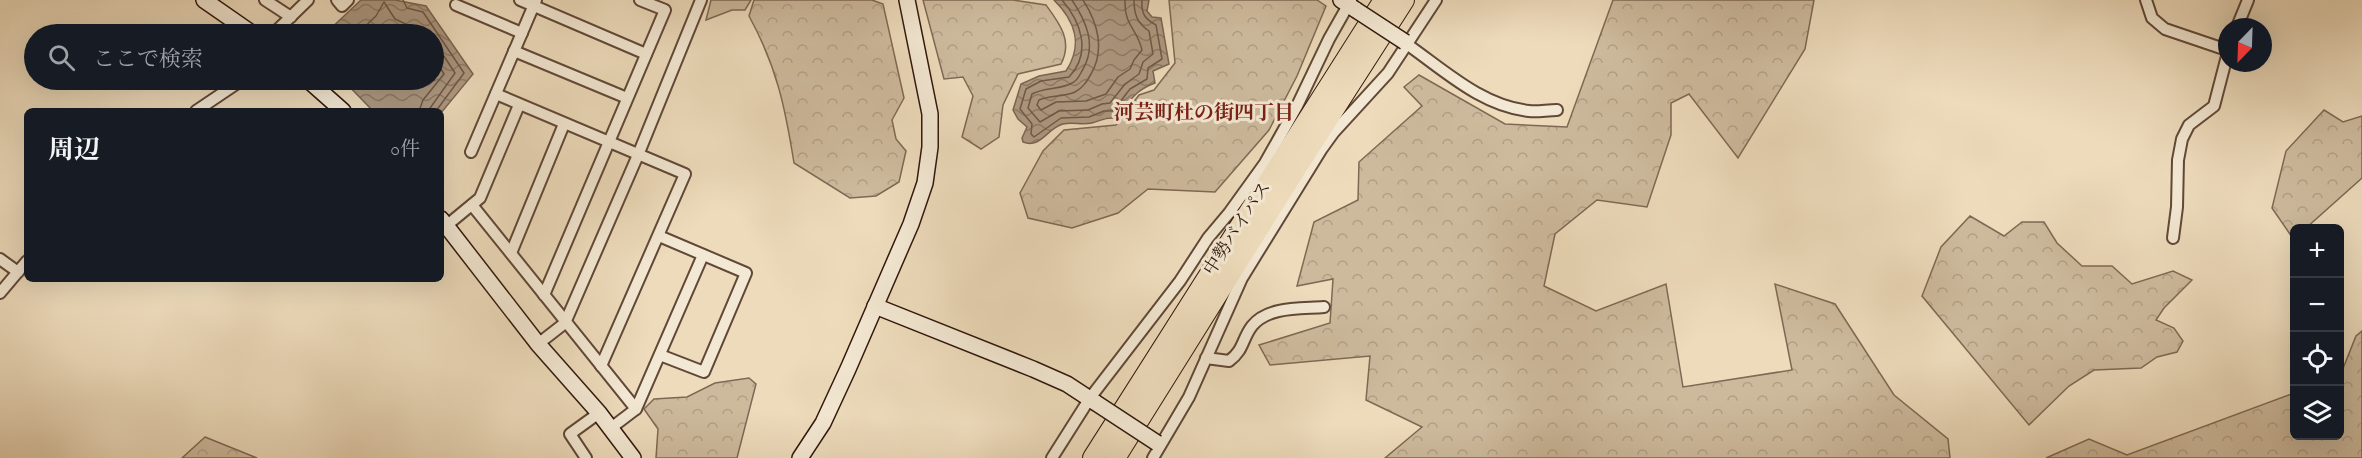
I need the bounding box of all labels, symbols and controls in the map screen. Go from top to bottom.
north arrow [2218,18,2272,72]
search box [24,24,444,90]
icon: search [45,41,78,74]
text: ここで検索 [93,46,203,74]
district label: 河芸町杜の街四丁目 [1114,101,1294,126]
text: 周辺 [48,134,100,167]
text: 0件 [390,137,420,162]
street label: 中勢バイパス [1199,178,1277,280]
map controls [2290,224,2344,440]
button: + [2290,224,2344,278]
button: − [2290,278,2344,332]
button: locate [2290,332,2344,386]
button: layers [2290,386,2344,440]

